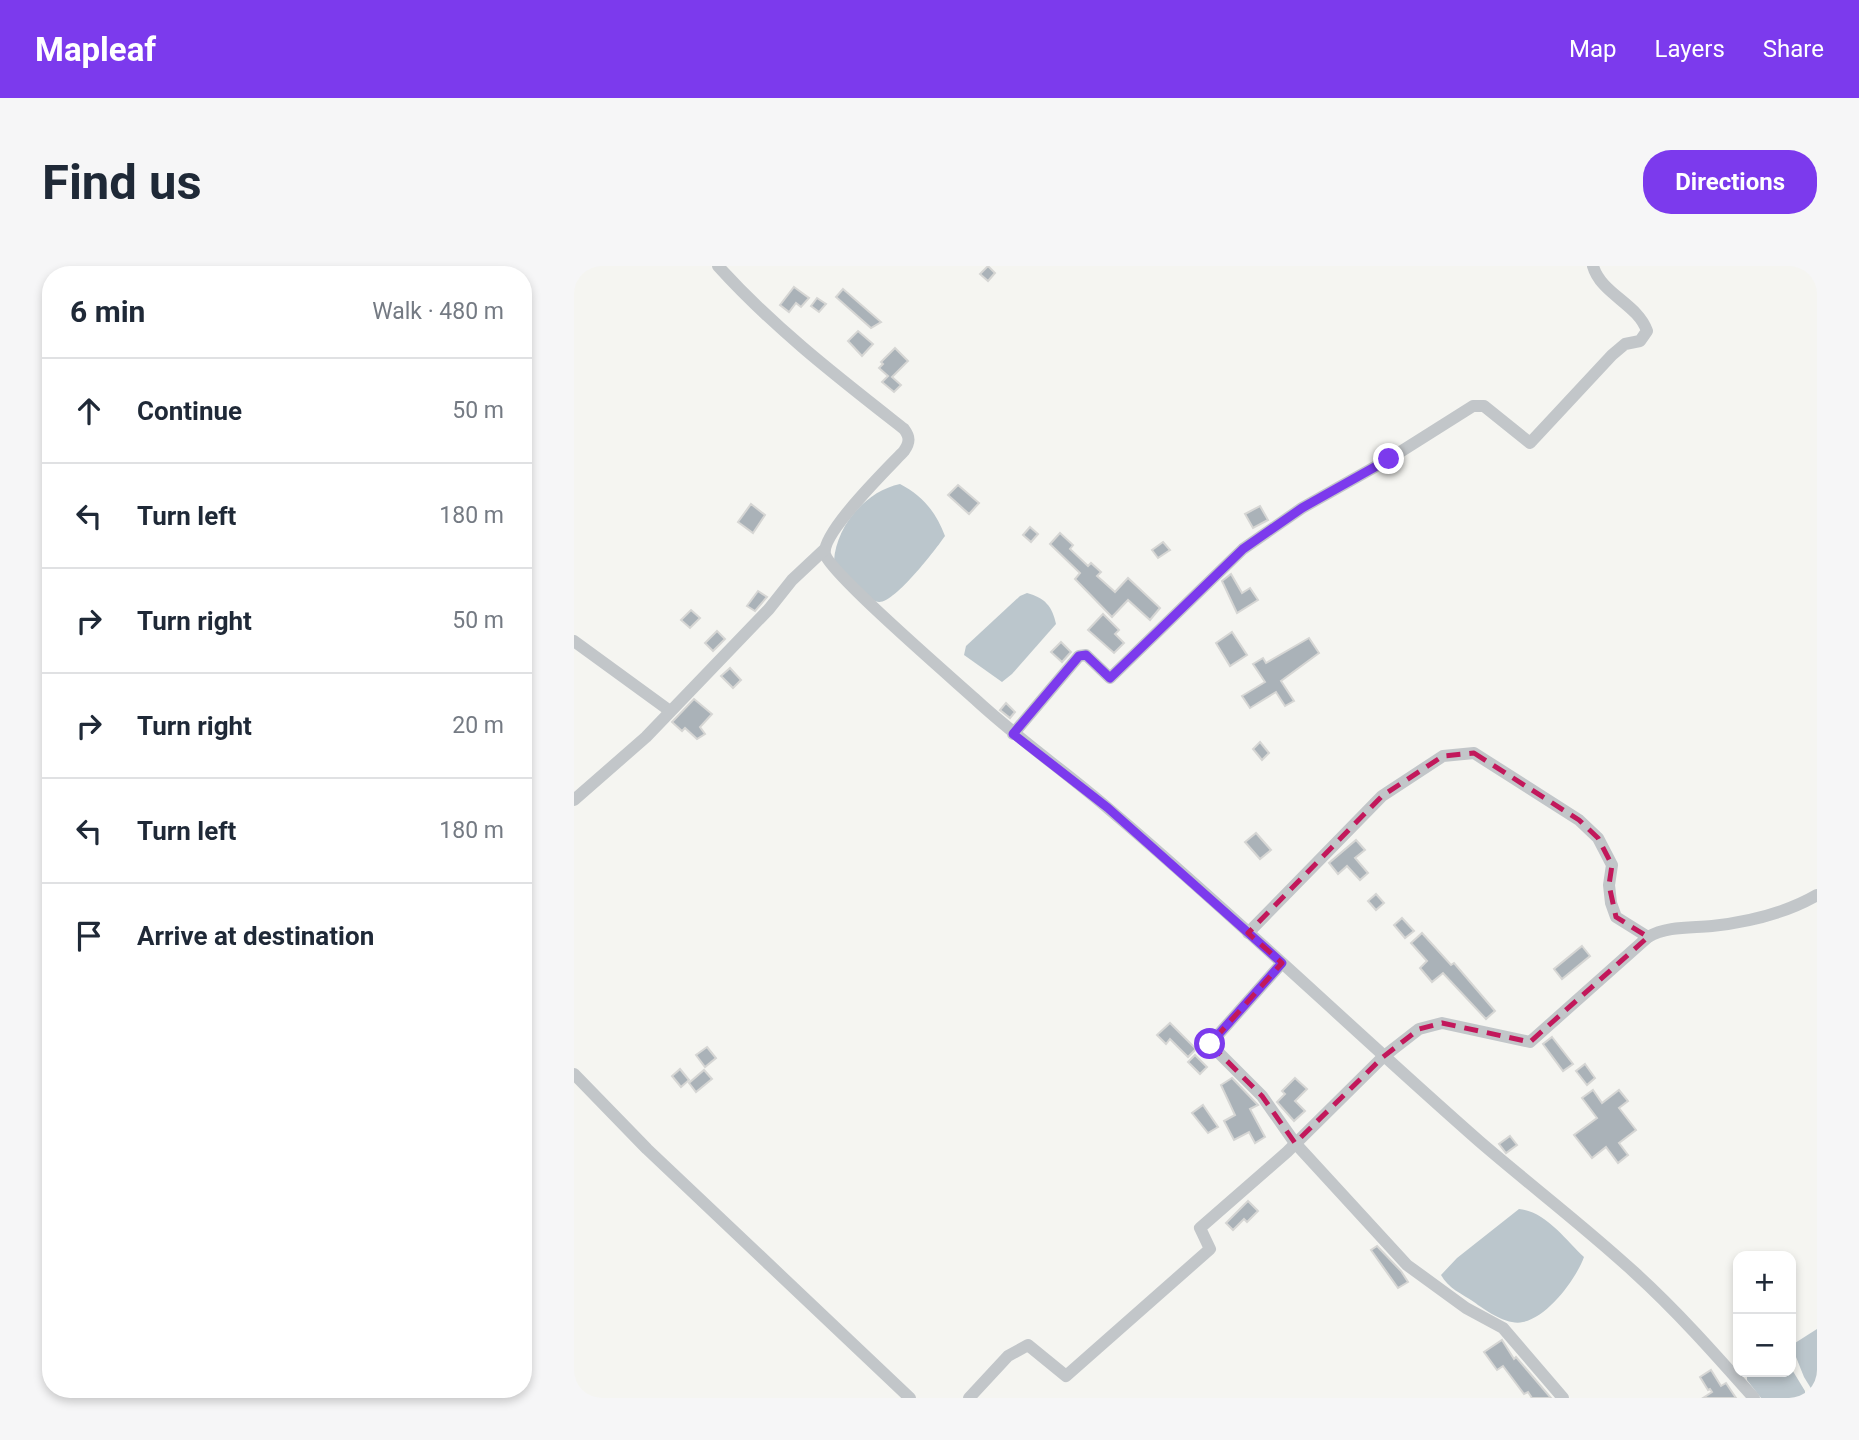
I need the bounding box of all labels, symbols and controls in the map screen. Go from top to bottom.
text: Mapleaf [35,30,156,69]
text: Map [1569,35,1617,63]
text: Layers [1655,35,1725,63]
text: Share [1763,35,1824,63]
button: Directions [1643,150,1817,214]
text: Find us [42,154,202,211]
text: 6 min [70,294,145,329]
text: Walk · 480 m [372,298,504,325]
icon: ahead [70,392,108,430]
text: Continue [137,396,242,426]
text: 50 m [452,397,504,424]
route end [1373,443,1404,474]
icon: left [70,497,108,535]
text: Turn left [137,501,236,531]
text: 180 m [439,502,504,529]
icon: right [70,602,108,640]
text: Turn right [137,606,252,636]
text: 50 m [452,607,504,634]
icon: right [70,707,108,745]
text: Turn right [137,711,252,741]
text: 20 m [452,712,504,739]
icon: left [70,812,108,850]
text: Turn left [137,816,236,846]
text: 180 m [439,817,504,844]
icon: arrive [70,917,108,955]
text: Arrive at destination [137,921,374,951]
route start [1194,1028,1225,1059]
map controls [1733,1251,1796,1377]
button: + [1733,1251,1796,1314]
button: − [1733,1314,1796,1377]

